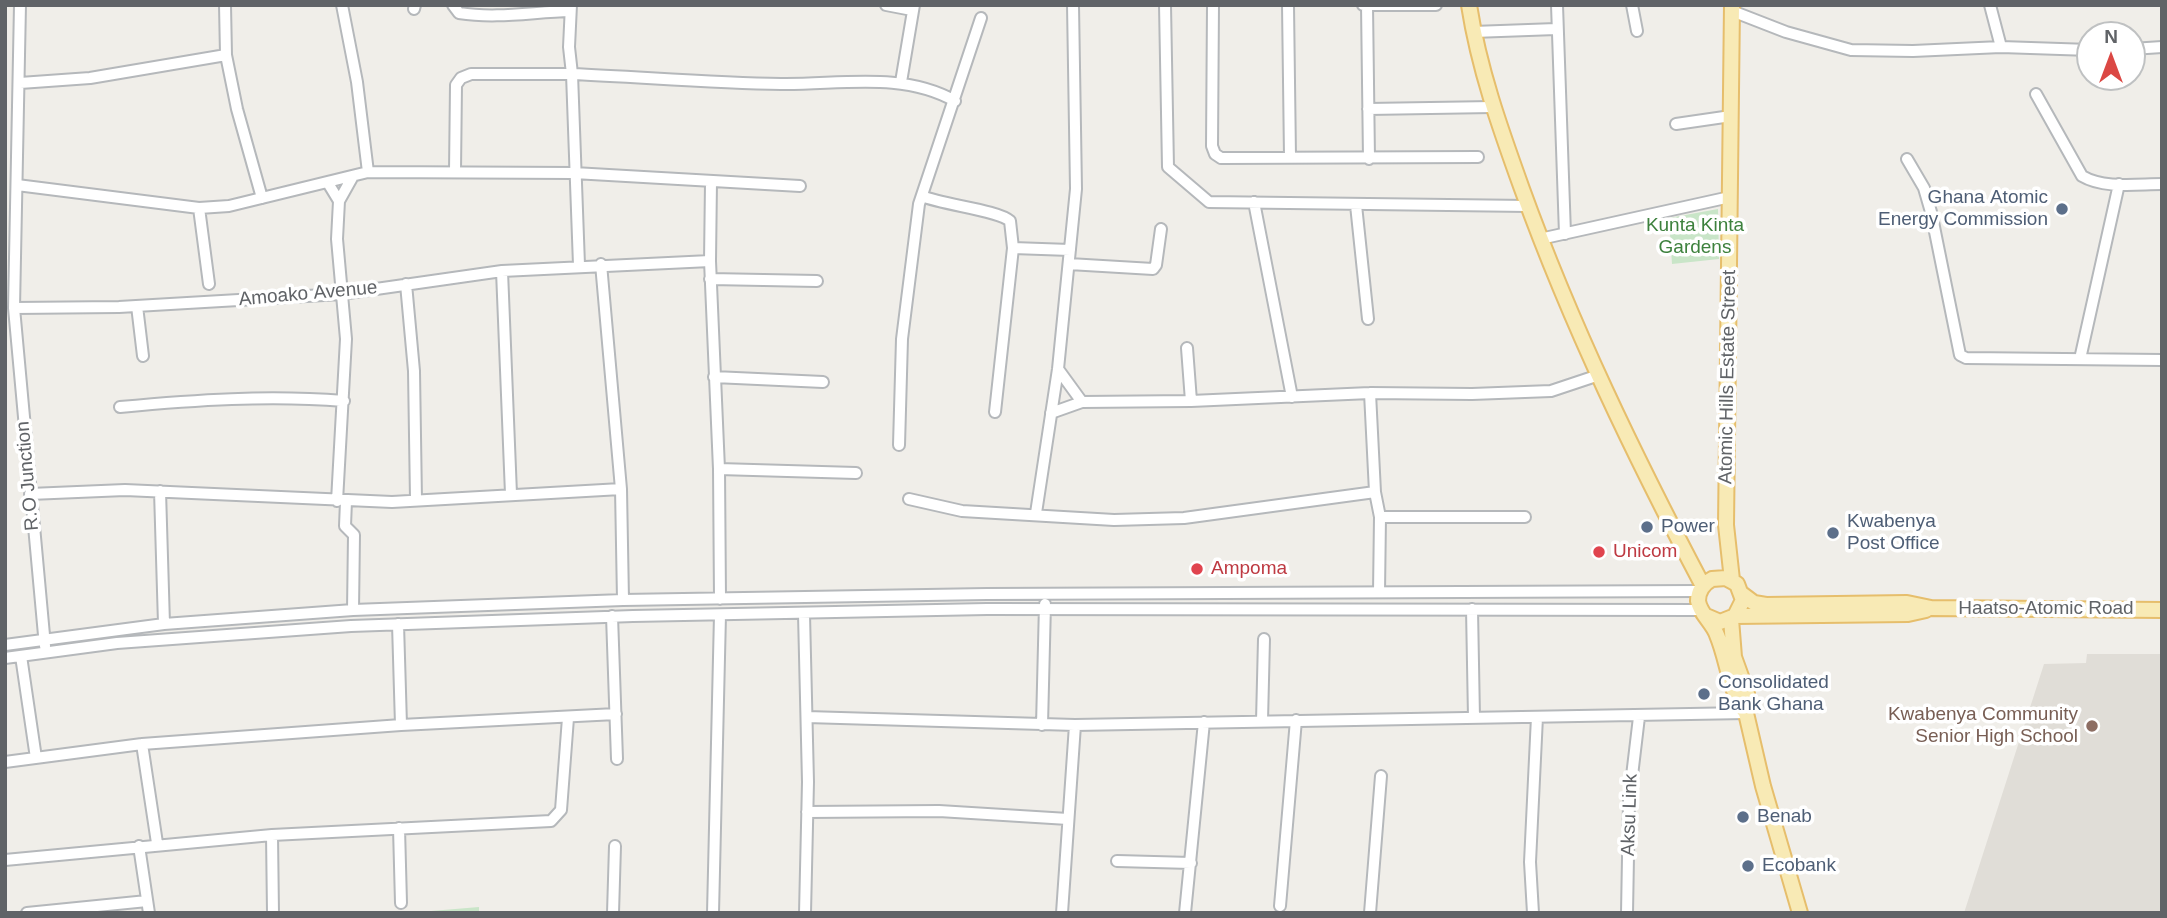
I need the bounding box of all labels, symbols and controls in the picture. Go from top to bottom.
north arrow [2076,21,2146,91]
text: N [2104,26,2118,47]
place label: Ghana Atomic Energy Commission [1878,187,2048,231]
marker: Ghana Atomic Energy Commission [2054,201,2070,217]
park label: Kunta Kinta Gardens [1646,215,1744,259]
street label: Atomic Hills Estate Street [1715,270,1741,484]
street label: Amoako Avenue [238,277,378,311]
street label: R.O Junction [12,420,44,532]
place label: Kwabenya Post Office [1847,511,1940,555]
place label: Power [1661,516,1715,538]
marker: Power [1639,519,1655,535]
marker: Kwabenya Post Office [1825,525,1841,541]
place label: Unicom [1613,541,1677,563]
marker: Unicom [1591,544,1607,560]
place label: Ampoma [1211,558,1287,580]
marker: Ampoma [1189,561,1205,577]
street label: Haatso-Atomic Road [1958,598,2134,620]
place label: Consolidated Bank Ghana [1718,672,1829,716]
marker: Consolidated Bank Ghana [1696,686,1712,702]
place label: Kwabenya Community Senior High School [1888,704,2078,748]
marker: Kwabenya Community Senior High School [2084,718,2100,734]
street label: Aksu Link [1617,773,1643,857]
place label: Benab [1757,806,1812,828]
marker: Benab [1735,809,1751,825]
place label: Ecobank [1762,855,1836,877]
marker: Ecobank [1740,858,1756,874]

